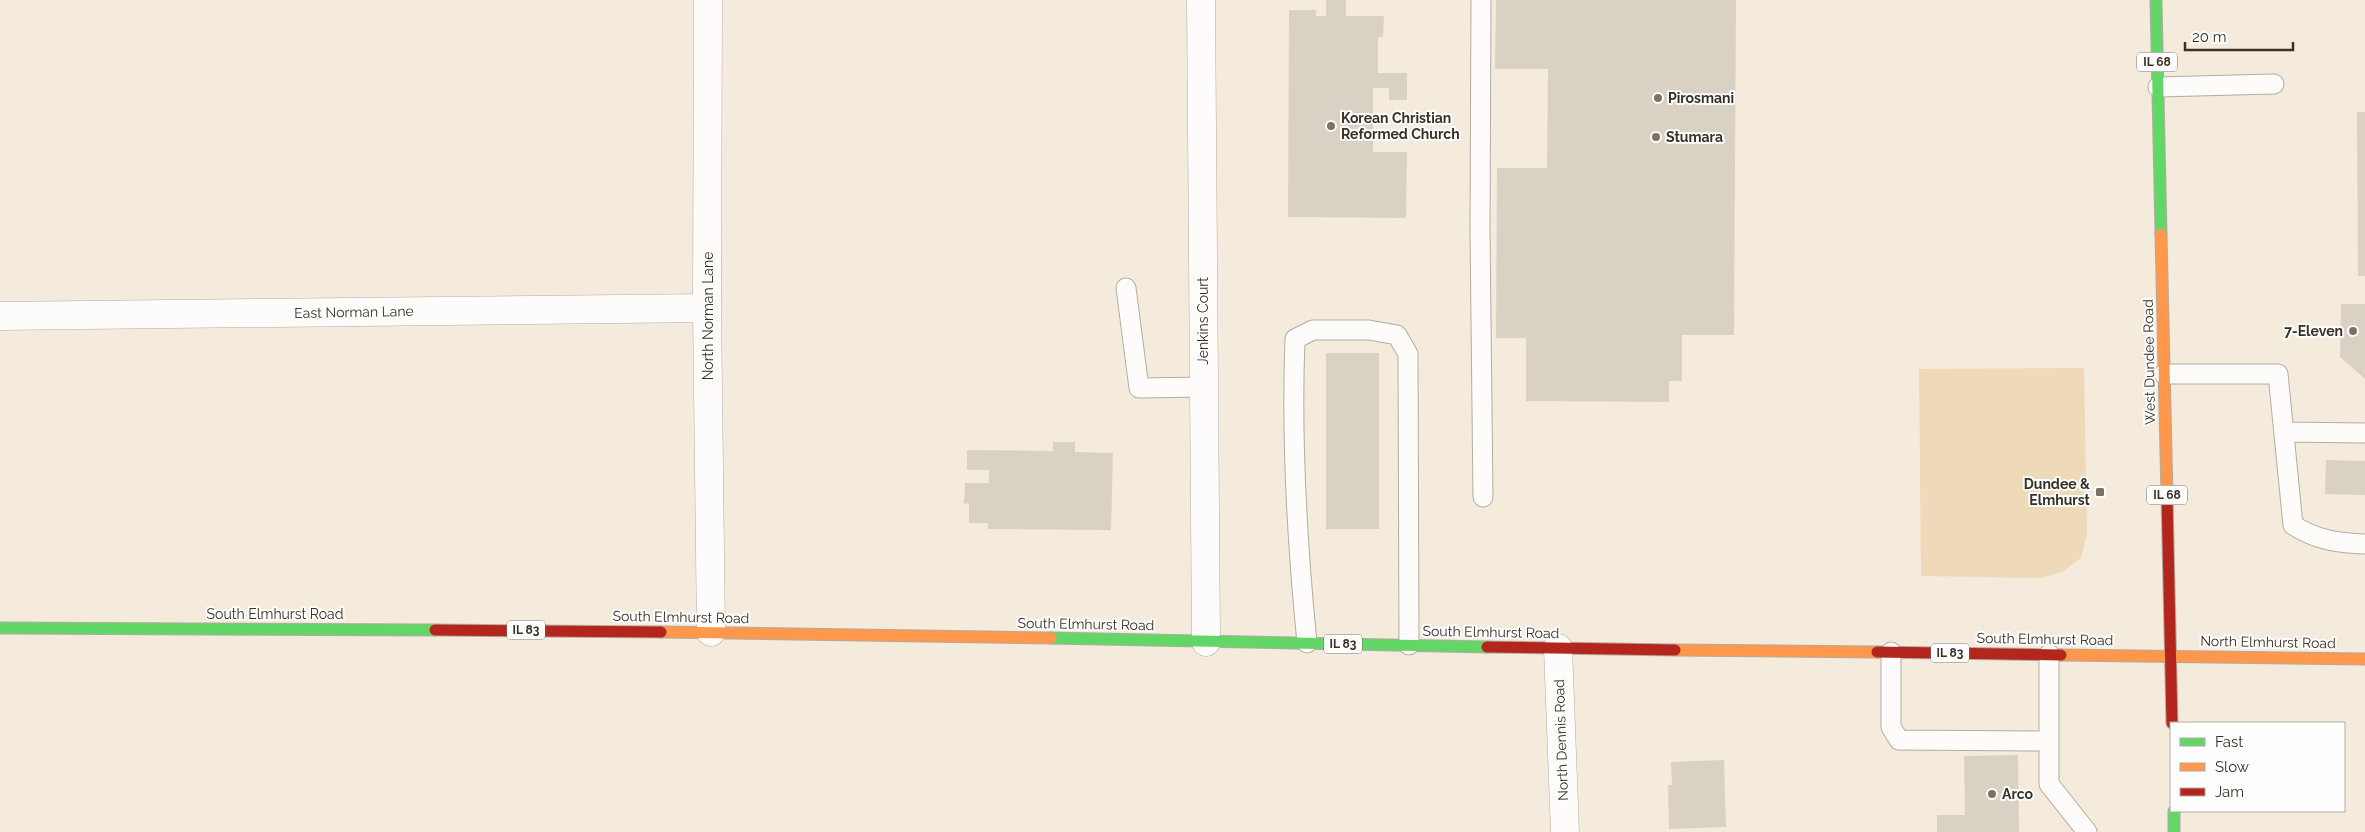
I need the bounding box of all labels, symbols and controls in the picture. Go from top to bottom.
scale bar [2185,20,2292,52]
text: 20 m [2192,28,2227,46]
road number: IL 68 [2137,52,2177,72]
place label: Pirosmani [1668,90,1734,106]
marker: Pirosmani [1652,92,1664,104]
place label: Korean Christian Reformed Church [1341,110,1460,142]
marker: Korean Christian Reformed Church [1325,120,1337,132]
place label: Stumara [1666,129,1723,145]
marker: Stumara [1650,131,1662,143]
street label: North Norman Lane [700,252,716,380]
street label: Jenkins Court [1195,277,1211,365]
street label: West Dundee Road [2140,299,2158,425]
street label: East Norman Lane [294,303,414,321]
place label: 7-Eleven [2284,323,2343,339]
marker: 7-Eleven [2347,325,2359,337]
place label: Dundee & Elmhurst [2024,476,2091,508]
marker: Dundee & Elmhurst [2094,486,2106,498]
road number: IL 68 [2147,486,2187,504]
street label: South Elmhurst Road [207,606,343,622]
street label: South Elmhurst Road [612,608,750,626]
street label: South Elmhurst Road [1017,615,1155,633]
road number: IL 83 [507,620,545,640]
street label: South Elmhurst Road [1422,623,1560,641]
street label: South Elmhurst Road [1976,630,2114,648]
street label: North Elmhurst Road [2200,633,2336,651]
road number: IL 83 [1324,634,1362,654]
road number: IL 83 [1931,644,1969,662]
street label: North Dennis Road [1551,679,1571,801]
legend [2170,722,2345,812]
text: Fast [2215,733,2243,751]
text: Slow [2215,758,2249,776]
text: Jam [2215,783,2244,801]
place label: Arco [2002,786,2034,802]
marker: Arco [1986,788,1998,800]

